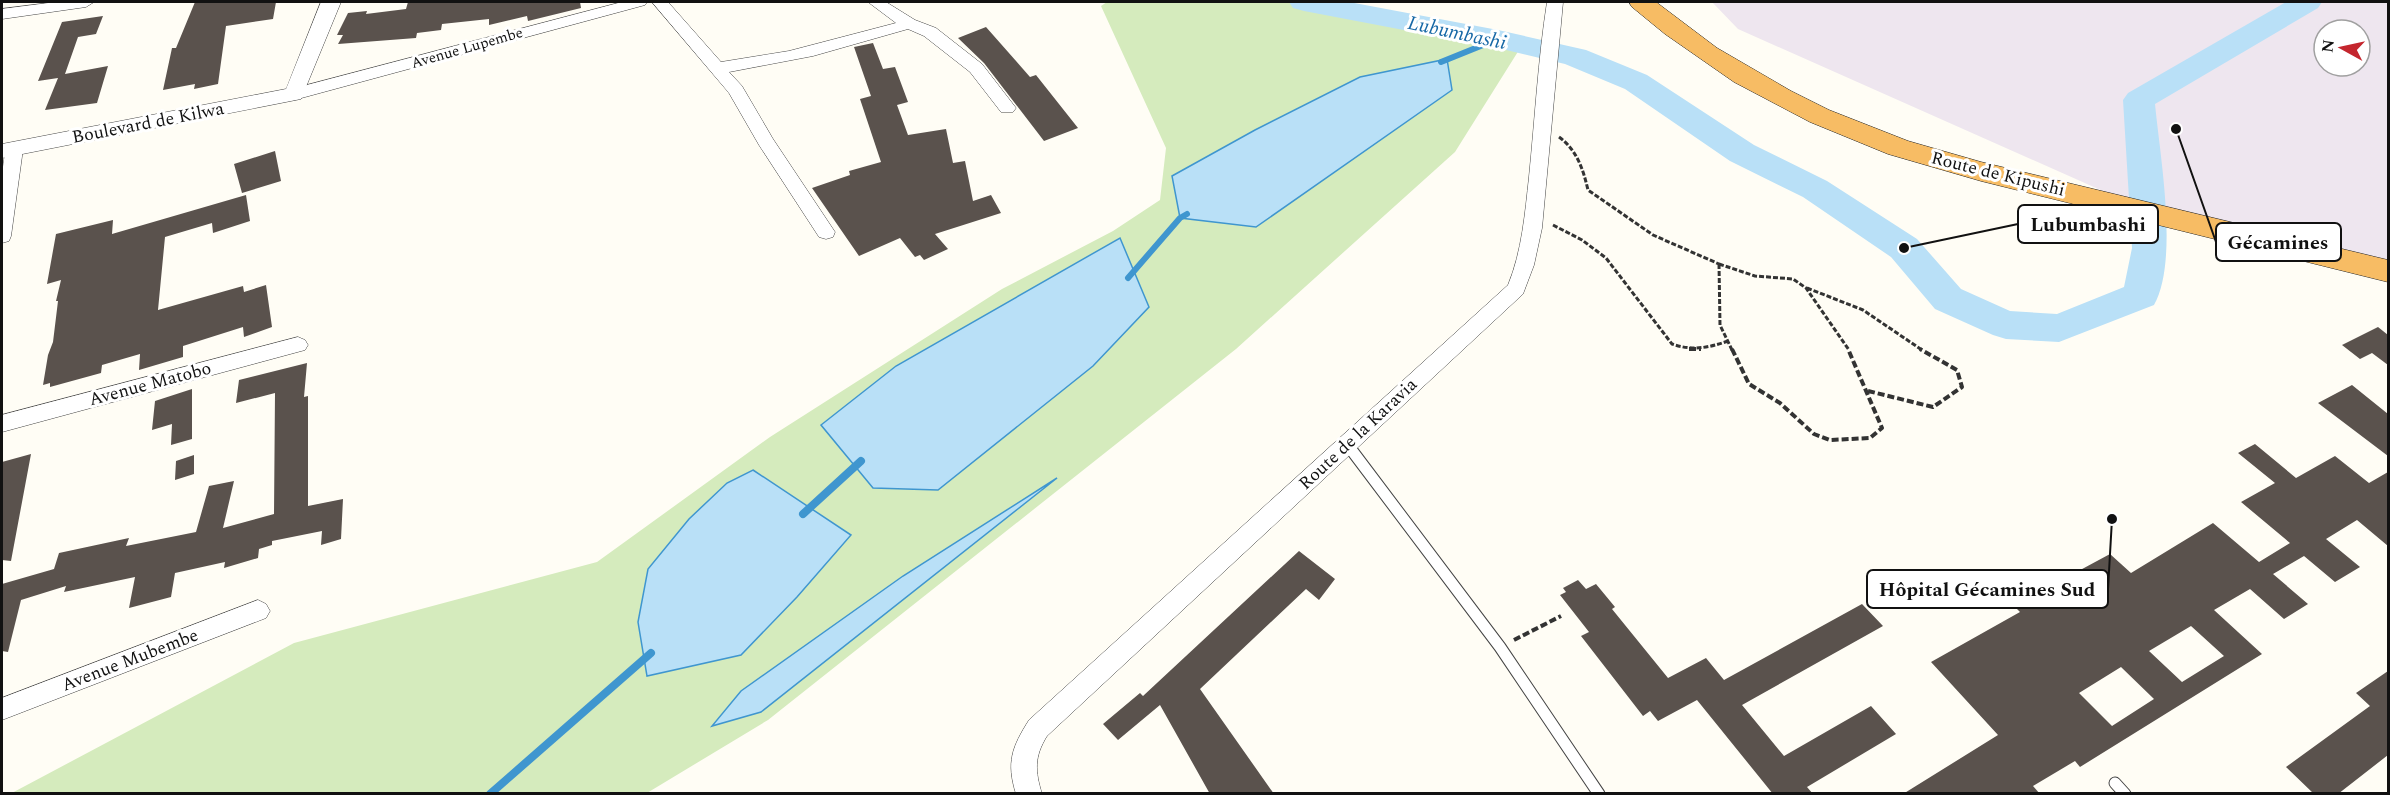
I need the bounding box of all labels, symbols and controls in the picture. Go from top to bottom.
water label: Lubumbashi [1405,8,1509,58]
north arrow [2312,18,2372,78]
street label: Avenue Lupembe [408,21,526,75]
text: N [2315,38,2341,54]
street label: Boulevard de Kilwa [70,95,227,151]
street label: Route de Kipushi [1928,144,2068,204]
callout: Lubumbashi [2018,205,2158,243]
text: Lubumbashi [2030,210,2146,240]
callout: Gécamines [2216,223,2341,261]
text: Gécamines [2227,228,2329,258]
street label: Avenue Matobo [86,355,214,413]
street label: Route de la Karavia [1293,372,1424,496]
callout: Hôpital Gécamines Sud [1867,570,2108,608]
text: Hôpital Gécamines Sud [1879,575,2096,605]
street label: Avenue Mubembe [58,622,202,698]

